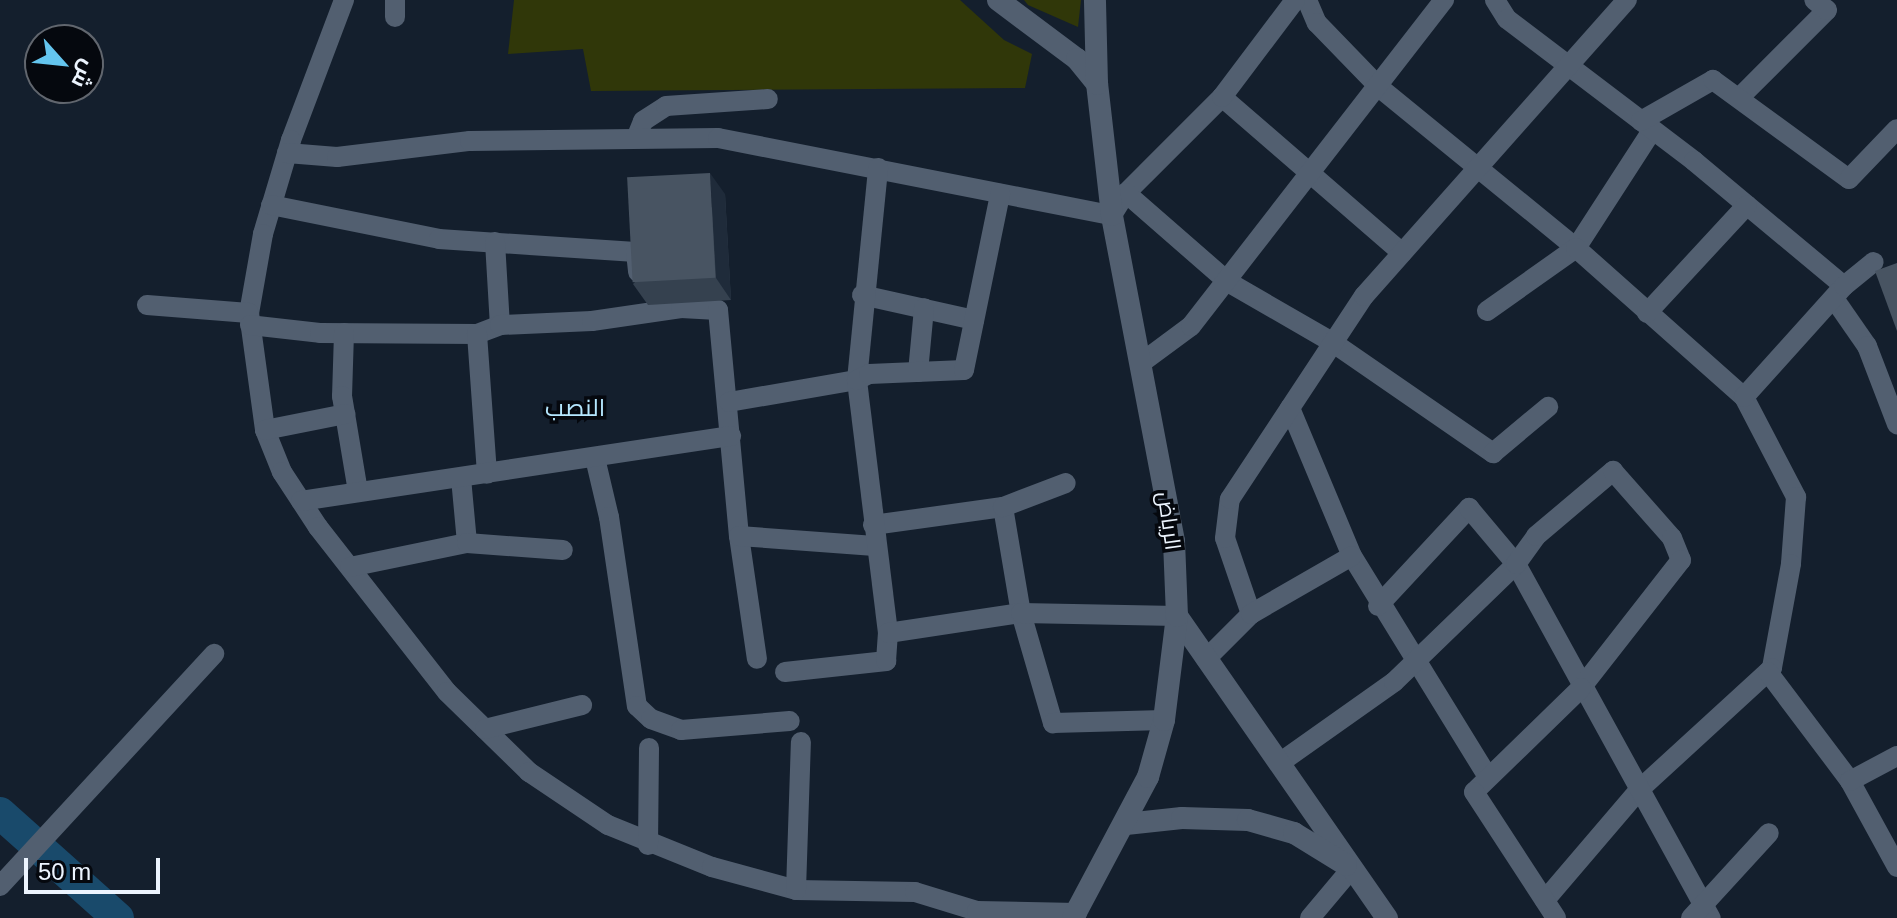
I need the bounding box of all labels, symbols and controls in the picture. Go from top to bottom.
north arrow [24,24,104,104]
text: ش [67,56,102,92]
district label: النصب [545,394,605,422]
street label: الرياض [1152,490,1186,552]
scale bar [28,842,164,892]
text: 50 m [38,858,91,885]

